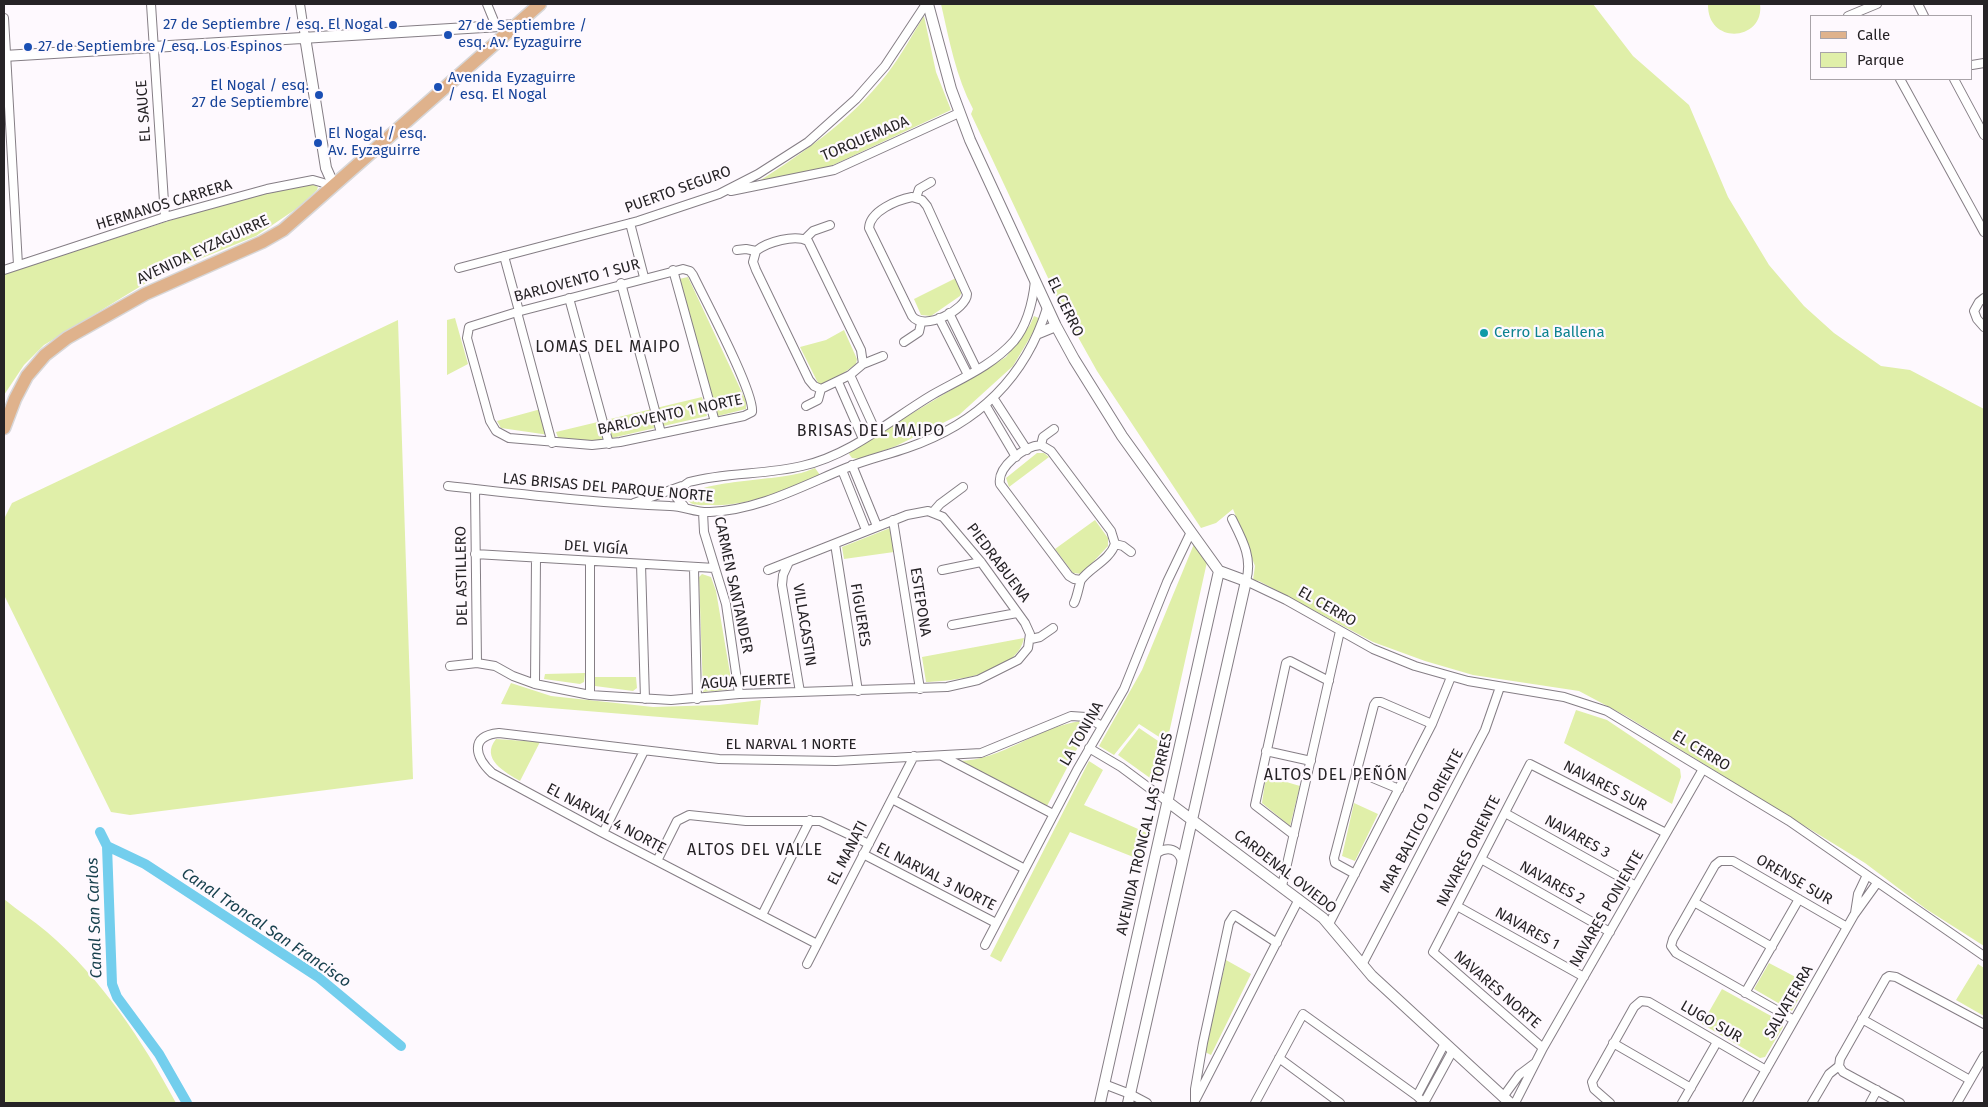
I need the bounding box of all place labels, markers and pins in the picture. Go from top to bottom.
place label: 27 de Septiembre / esq. El Nogal [163,16,383,34]
place label: 27 de Septiembre / esq. Av. Eyzaguirre [458,17,587,52]
marker: 27 de Septiembre / esq. El Nogal [387,19,399,31]
marker: 27 de Septiembre / esq. Av. Eyzaguirre [442,29,454,41]
place label: 27 de Septiembre / esq. Los Espinos [38,38,282,56]
marker: 27 de Septiembre / esq. Los Espinos [22,41,34,53]
place label: Avenida Eyzaguirre / esq. El Nogal [448,69,576,104]
place label: El Nogal / esq. 27 de Septiembre [192,77,309,112]
marker: Avenida Eyzaguirre / esq. El Nogal [432,81,444,93]
marker: El Nogal / esq. 27 de Septiembre [313,89,325,101]
place label: El Nogal / esq. Av. Eyzaguirre [328,125,427,160]
marker: El Nogal / esq. Av. Eyzaguirre [312,137,324,149]
place label: Cerro La Ballena [1494,324,1605,342]
marker: Cerro La Ballena [1478,327,1490,339]

